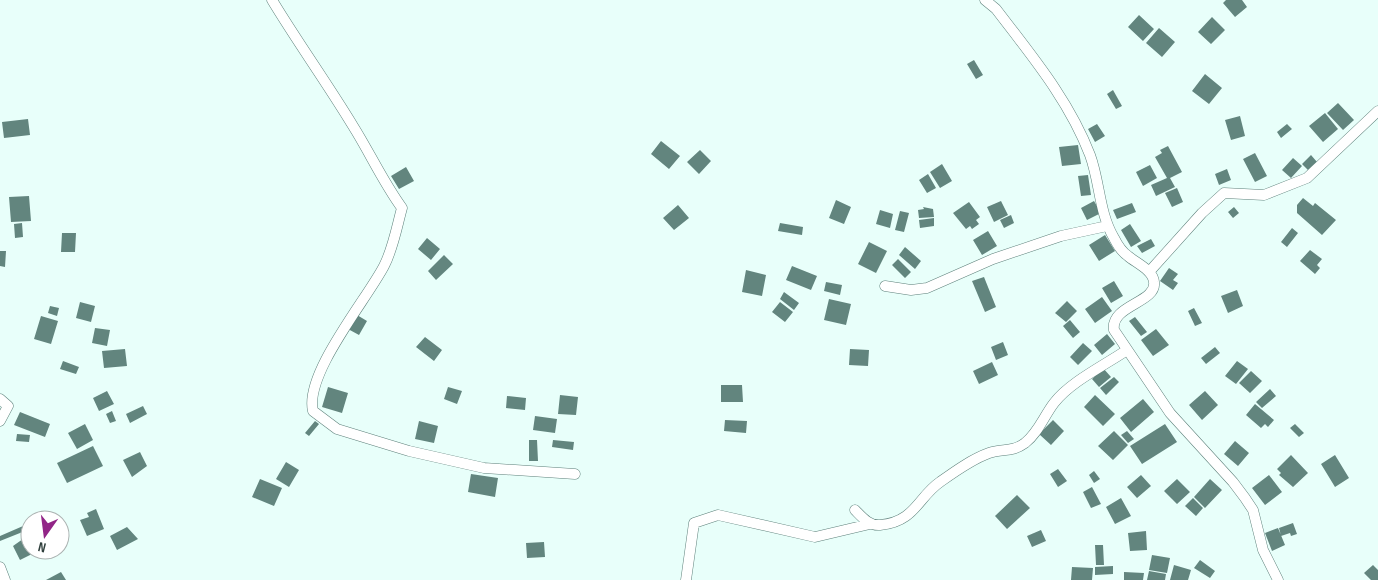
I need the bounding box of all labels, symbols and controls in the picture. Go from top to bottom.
north arrow [20,510,70,560]
text: N [36,538,48,556]

